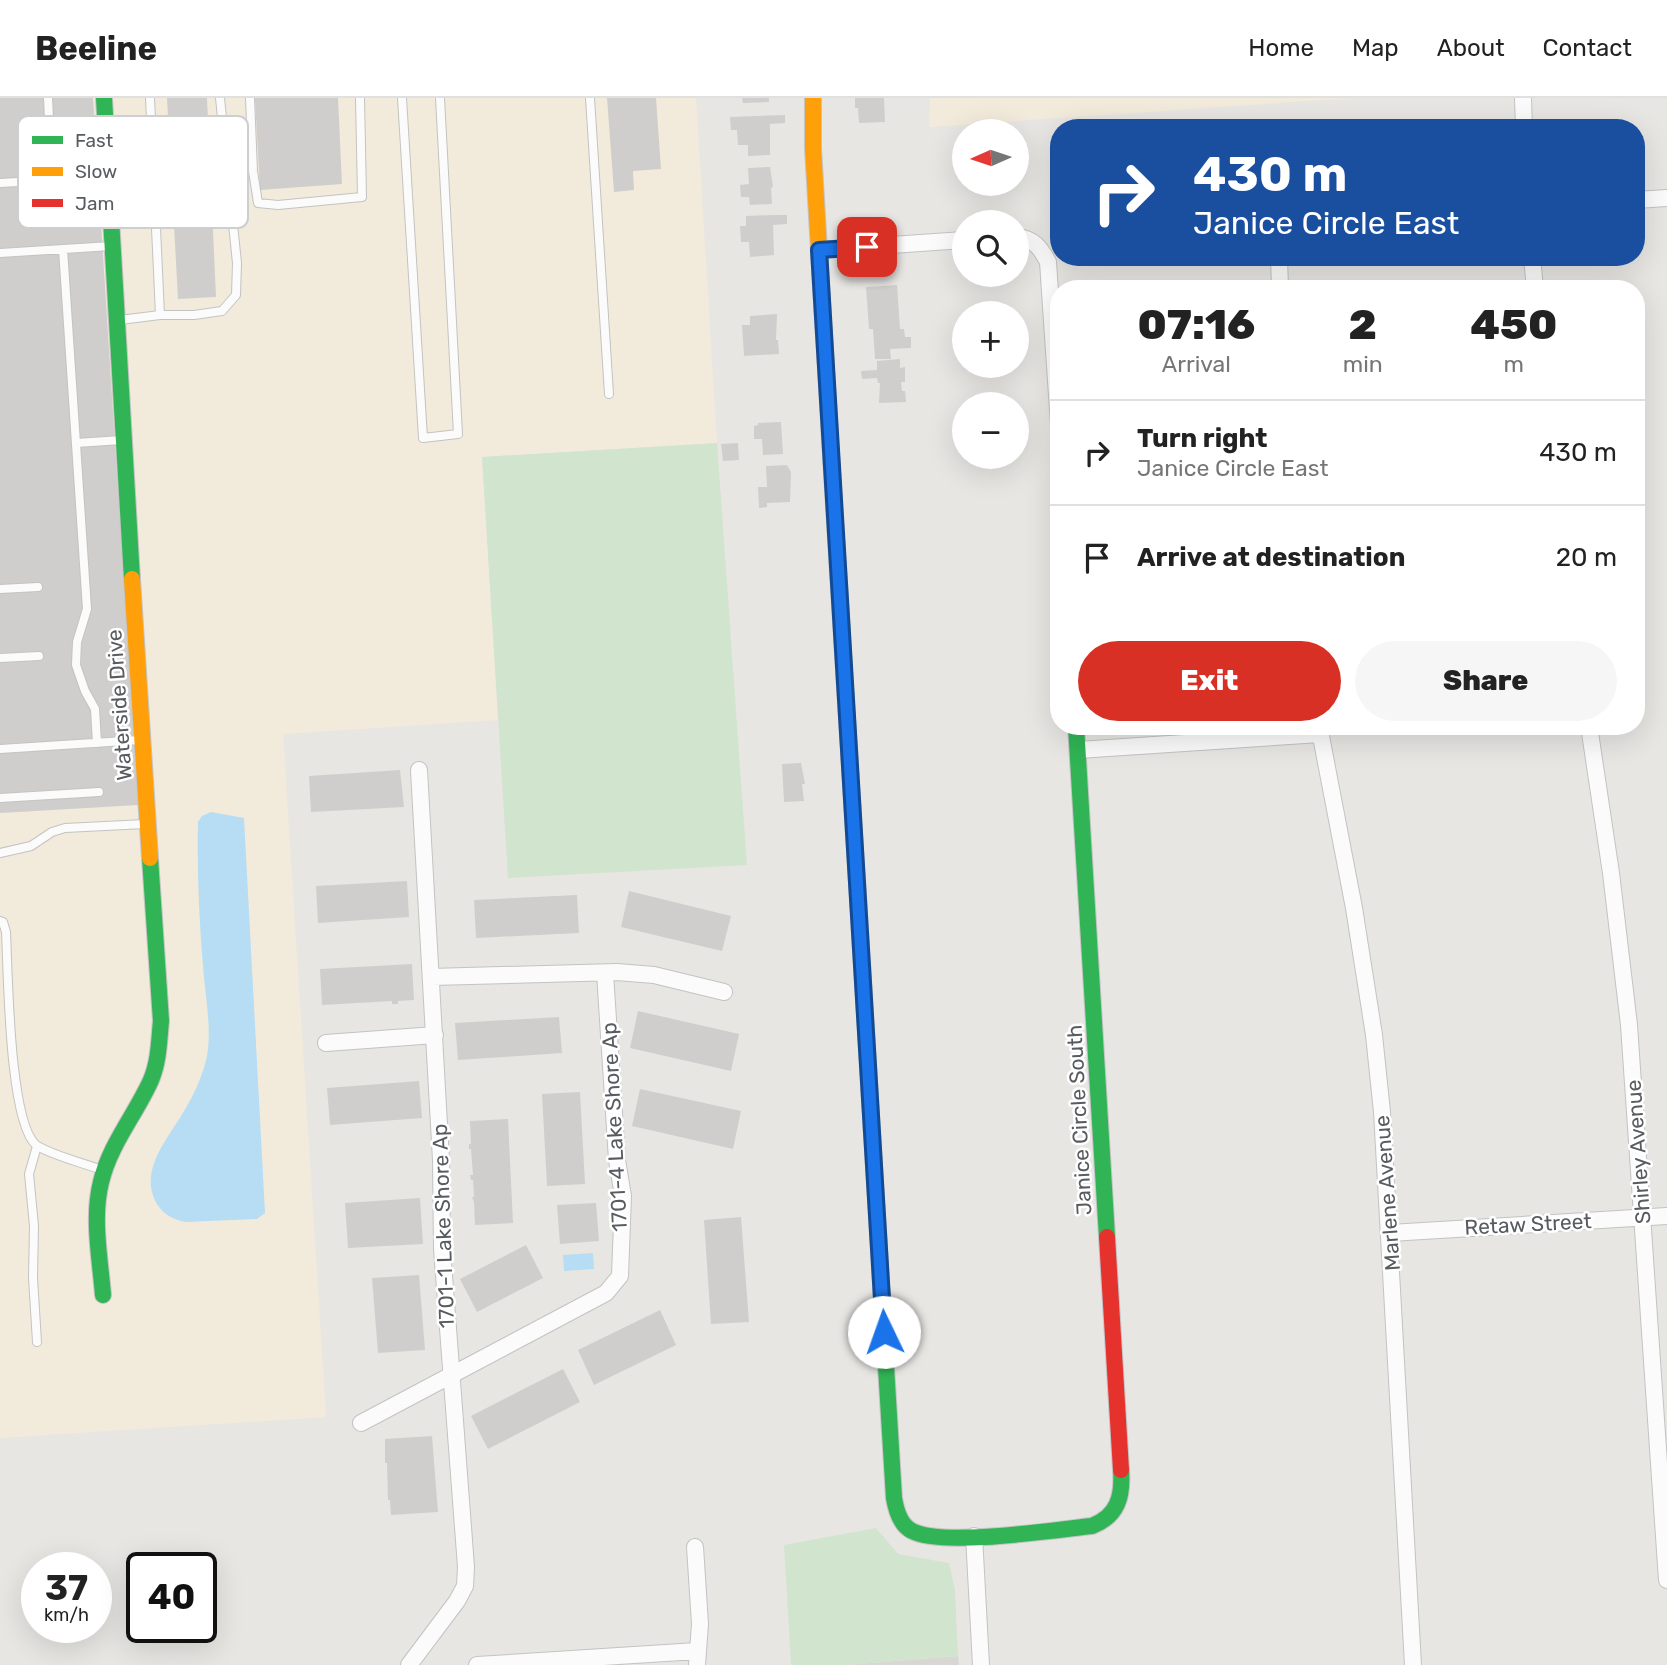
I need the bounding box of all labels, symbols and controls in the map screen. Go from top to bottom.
text: Beeline [35,29,157,68]
text: Home [1248,34,1314,62]
text: Map [1352,34,1399,62]
text: About [1437,34,1505,62]
text: Contact [1543,34,1632,62]
legend [18,116,248,228]
north arrow [952,119,1029,196]
map controls [952,119,1029,469]
text: Fast [75,129,114,152]
text: 430 m [1193,145,1347,203]
icon: right [1078,147,1169,238]
text: Slow [75,160,117,183]
text: Jam [75,192,114,215]
text: Janice Circle East [1193,204,1459,242]
button: search [952,210,1029,287]
pin [837,217,897,277]
icon: arrive [848,228,886,266]
text: 07:16 [1138,300,1255,350]
text: 2 [1349,300,1377,350]
text: 450 [1470,300,1557,350]
button: + [952,301,1029,378]
text: Arrival [1162,350,1231,378]
text: min [1343,350,1383,378]
text: m [1504,350,1524,378]
button: − [952,392,1029,469]
text: Turn right [1137,423,1267,454]
icon: right [1078,434,1116,472]
text: 430 m [1539,437,1617,468]
text: Janice Circle East [1137,454,1328,482]
icon: arrive [1078,539,1116,577]
text: Arrive at destination [1137,542,1405,573]
text: 20 m [1556,542,1617,573]
street label: Waterside Drive [101,629,137,781]
button: Exit [1078,641,1341,721]
button: Share [1355,641,1617,721]
street label: 1701-4 Lake Shore Ap [596,1022,632,1232]
street label: Janice Circle South [1062,1024,1096,1216]
street label: Shirley Avenue [1620,1079,1656,1225]
street label: Marlene Avenue [1369,1114,1405,1272]
street label: 1701-1 Lake Shore Ap [427,1123,459,1329]
street label: Retaw Street [1464,1208,1592,1240]
position arrow [847,1295,921,1369]
speed limit sign: 40 [126,1552,217,1643]
text: 37 [45,1567,88,1609]
text: km/h [44,1604,89,1626]

